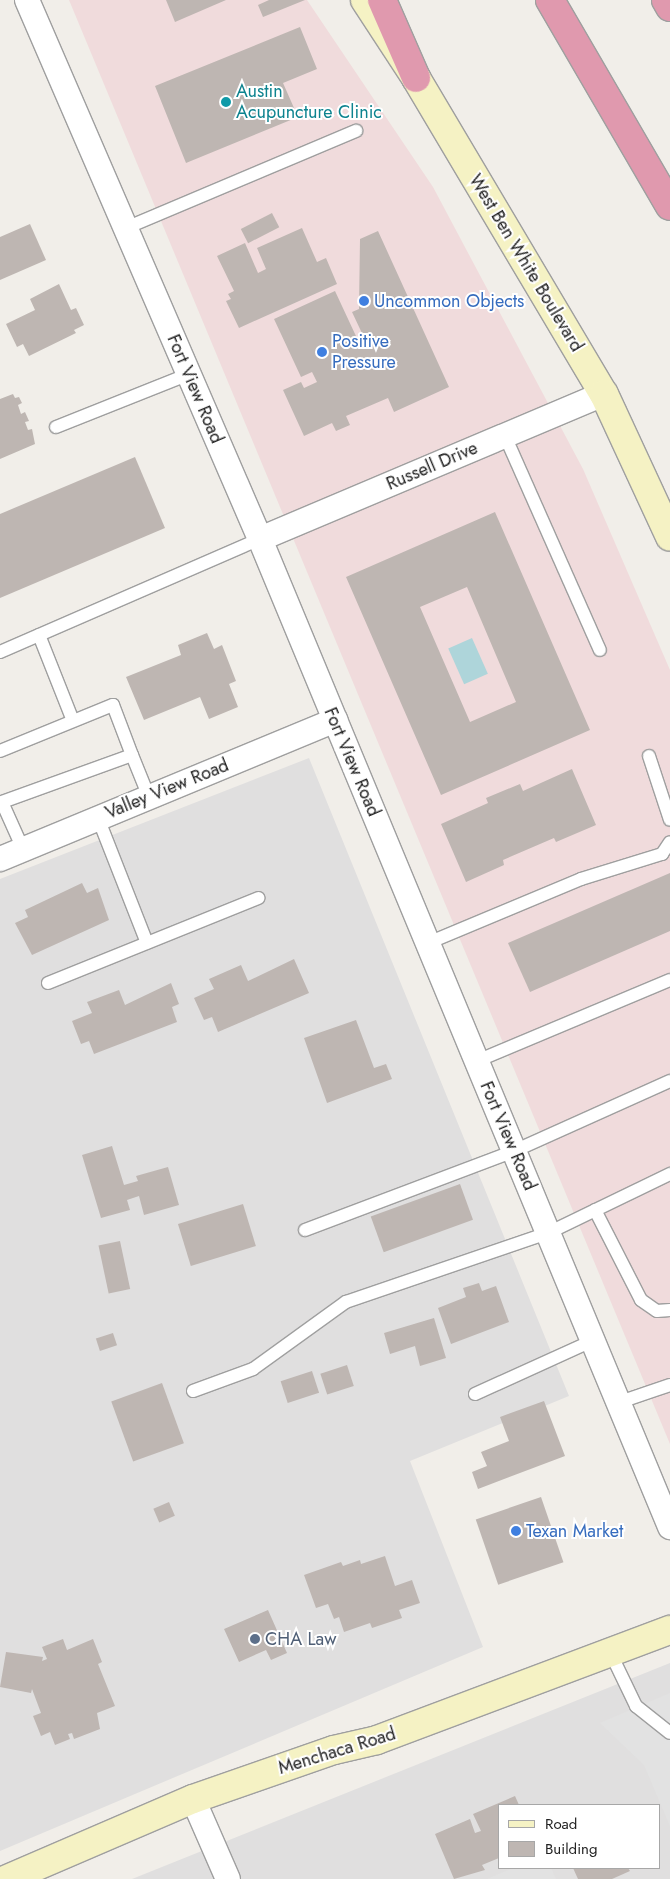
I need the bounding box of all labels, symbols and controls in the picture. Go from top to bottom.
place label: Austin Acupuncture Clinic [236,81,382,124]
marker: Austin Acupuncture Clinic [220,96,232,108]
street label: West Ben White Boulevard [464,170,588,356]
place label: Uncommon Objects [374,290,524,312]
marker: Uncommon Objects [358,295,370,307]
street label: Fort View Road [162,331,228,447]
place label: Positive Pressure [332,331,396,374]
marker: Positive Pressure [316,346,328,358]
street label: Russell Drive [383,437,481,495]
street label: Fort View Road [319,704,385,820]
street label: Valley View Road [102,754,232,824]
street label: Fort View Road [475,1078,541,1194]
place label: Texan Market [526,1520,623,1542]
marker: Texan Market [510,1525,522,1537]
place label: CHA Law [265,1628,336,1650]
marker: CHA Law [249,1633,261,1645]
street label: Menchaca Road [276,1723,398,1779]
legend [498,1804,660,1869]
text: Road [545,1813,577,1835]
text: Building [545,1838,597,1860]

